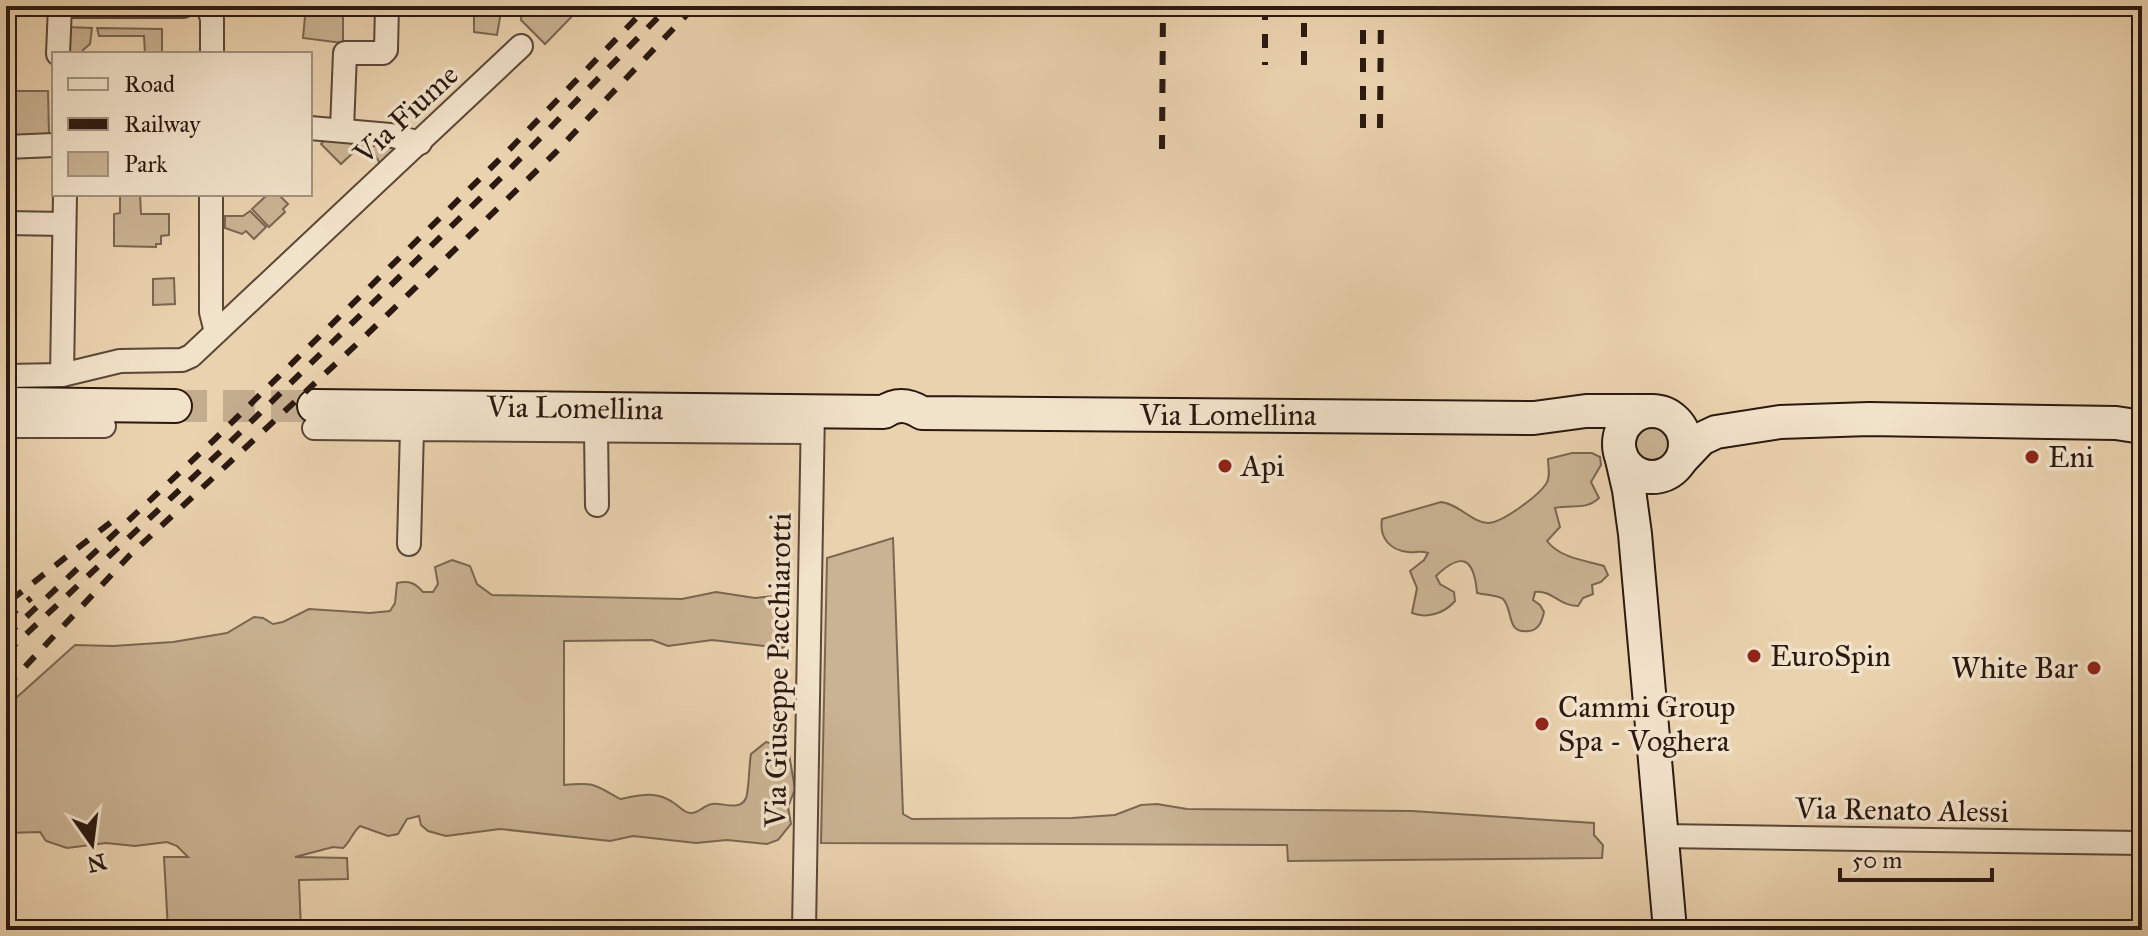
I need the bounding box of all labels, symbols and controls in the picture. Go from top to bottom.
legend [52,52,312,196]
street label: Via Fiume [346,57,466,172]
text: Road [124,69,175,99]
text: Railway [124,109,201,139]
text: Park [124,149,168,179]
street label: Via Lomellina [485,388,664,428]
street label: Via Lomellina [1139,397,1317,433]
place label: Eni [2048,439,2094,475]
place label: Api [1239,448,1284,484]
marker: Eni [2023,448,2041,466]
marker: Api [1216,457,1234,475]
street label: Via Giuseppe Pacchiarotti [757,512,799,829]
place label: EuroSpin [1770,638,1891,674]
marker: EuroSpin [1745,647,1763,665]
place label: White Bar [1951,650,2079,686]
marker: White Bar [2085,659,2103,677]
place label: Cammi Group Spa - Voghera [1558,689,1736,759]
marker: Cammi Group Spa - Voghera [1533,715,1551,733]
street label: Via Renato Alessi [1794,790,2009,830]
north arrow [52,804,132,884]
scale bar [1840,832,1992,882]
text: 50 m [1852,845,1902,875]
text: N [84,848,109,878]

